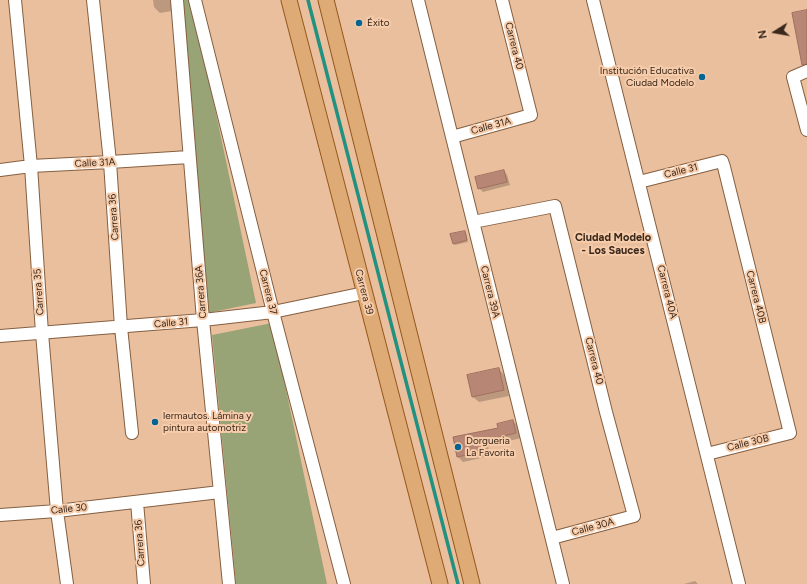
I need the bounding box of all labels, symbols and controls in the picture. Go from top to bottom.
north arrow [755,12,795,52]
place label: Éxito [367,17,390,29]
marker: Éxito [354,18,364,28]
street label: Carrera 40 [502,21,526,71]
text: N [756,29,770,40]
place label: Institución Educativa Ciudad Modelo [600,65,694,88]
marker: Institución Educativa Ciudad Modelo [697,72,707,82]
street label: Calle 31A [470,115,512,137]
street label: Calle 31A [74,156,116,170]
street label: Calle 31 [663,161,699,181]
street label: Carrera 36 [106,193,122,241]
district label: Ciudad Modelo - Los Sauces [575,231,651,257]
street label: Carrera 40A [655,264,679,320]
street label: Carrera 36A [193,265,209,319]
street label: Carrera 39A [478,265,502,319]
street label: Carrera 35 [31,268,47,316]
street label: Carrera 37 [257,268,279,316]
street label: Carrera 39 [352,268,376,316]
street label: Carrera 40B [744,269,768,325]
street label: Calle 31 [153,316,189,330]
street label: Carrera 40 [582,336,606,386]
place label: lermautos. Lámina y pintura automotriz [163,410,252,434]
marker: lermautos. Lámina y pintura automotriz [150,417,160,427]
street label: Calle 30B [726,432,770,454]
place label: Dorgueria La Favorita [466,435,515,458]
marker: Dorgueria La Favorita [453,442,463,452]
street label: Calle 30 [50,501,88,517]
street label: Calle 30A [571,516,615,538]
street label: Carrera 36 [132,519,148,567]

